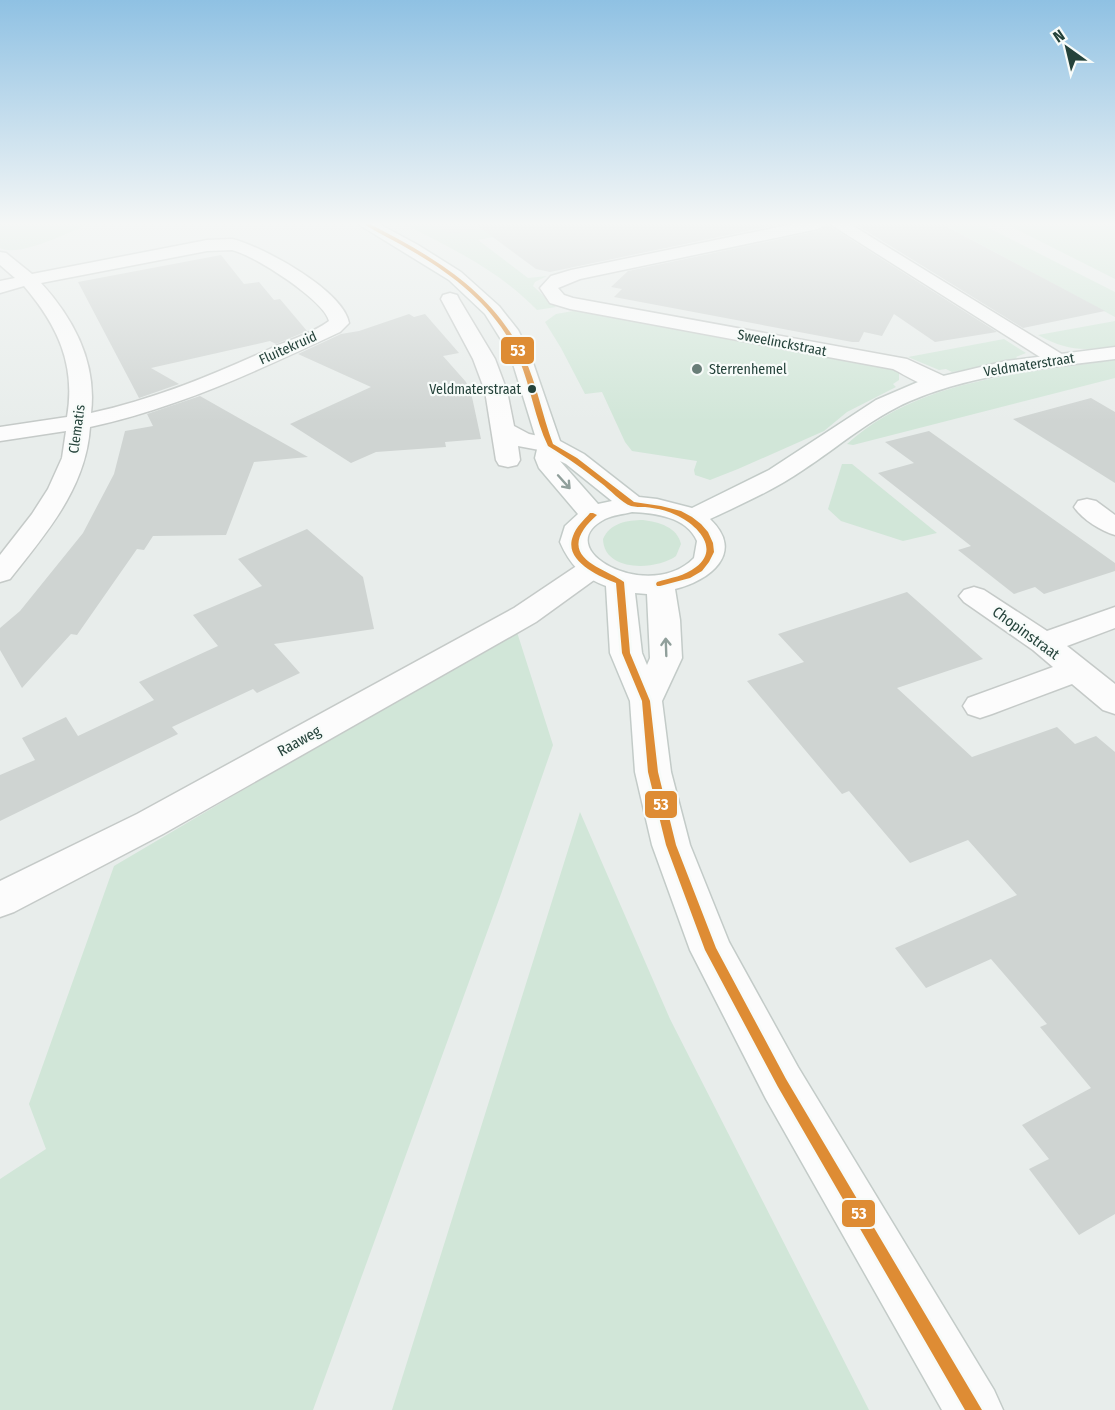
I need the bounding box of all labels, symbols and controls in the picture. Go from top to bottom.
north arrow [1037,18,1097,78]
text: N [1050,25,1068,47]
street label: Sweelinckstraat [736,326,828,360]
street label: Fluitekruid [256,328,320,368]
line badge: 53 [500,336,535,365]
text: 53 [510,341,526,360]
street label: Veldmaterstraat [982,349,1076,381]
place label: Sterrenhemel [709,361,787,378]
marker: Sterrenhemel [690,362,704,376]
place label: Veldmaterstraat [429,381,521,398]
marker: Veldmaterstraat [526,383,538,395]
street label: Clematis [65,403,89,455]
one-way arrow [557,474,571,489]
street label: Chopinstraat [989,603,1063,663]
one-way arrow [660,638,672,658]
street label: Raaweg [274,722,324,760]
line badge: 53 [644,790,678,819]
text: 53 [653,795,669,814]
line badge: 53 [841,1199,876,1228]
text: 53 [851,1204,867,1223]

